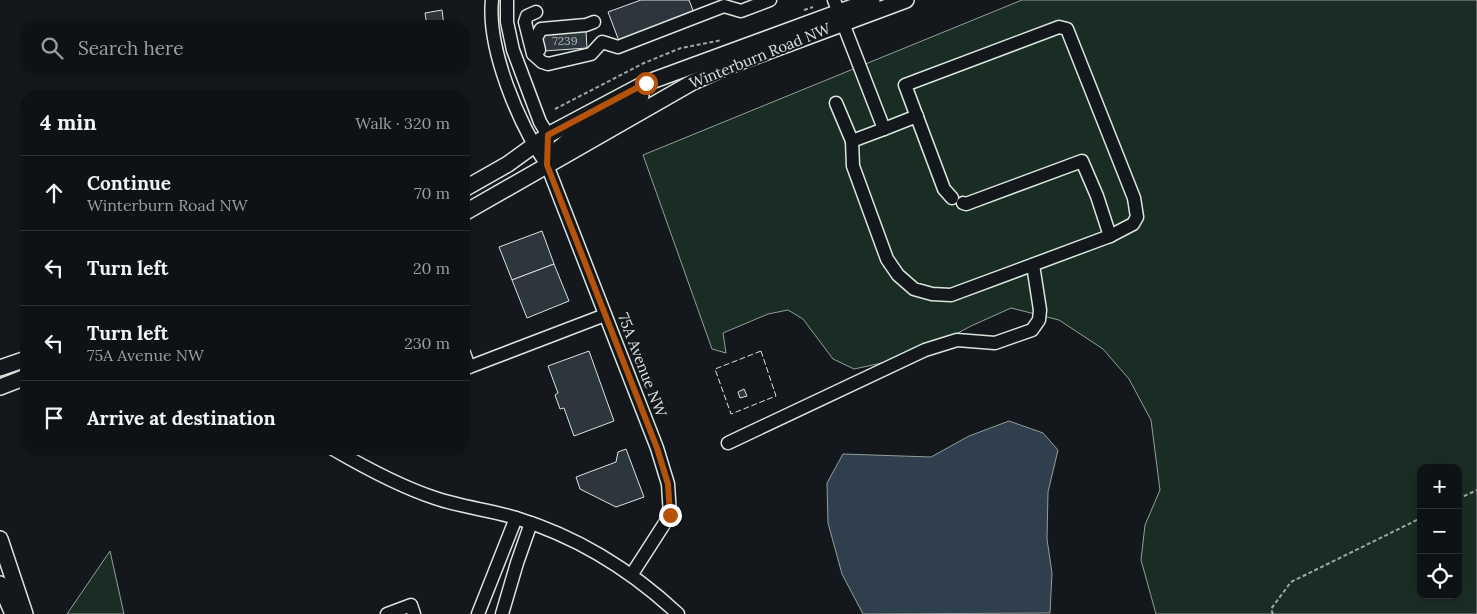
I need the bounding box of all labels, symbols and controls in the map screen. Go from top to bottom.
street label: Winterburn Road NW [686,18,834,93]
search box [20,20,470,75]
house number: 7239 [552,33,578,48]
icon: search [38,34,66,62]
text: Search here [78,36,184,60]
route start [635,72,658,95]
text: 4 min [40,109,97,136]
text: Walk · 320 m [355,113,450,133]
text: Continue [87,171,171,195]
icon: ahead [40,179,68,207]
text: 70 m [414,183,450,203]
text: Winterburn Road NW [87,195,248,215]
icon: left [40,254,68,282]
text: Turn left [87,256,168,280]
text: 20 m [413,258,450,278]
street label: 75A Avenue NW [614,310,671,420]
text: Turn left [87,321,168,345]
icon: left [40,329,68,357]
text: 230 m [404,333,450,353]
text: 75A Avenue NW [87,345,204,365]
icon: arrive [40,404,68,432]
text: Arrive at destination [87,406,276,430]
map controls [1417,464,1462,599]
button: + [1417,464,1462,509]
route end [659,504,682,527]
button: − [1417,509,1462,554]
button: locate [1417,554,1462,599]

